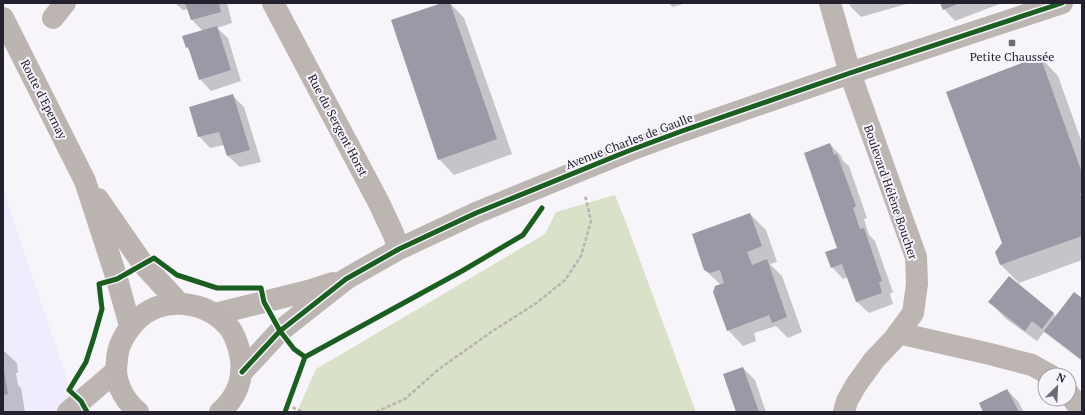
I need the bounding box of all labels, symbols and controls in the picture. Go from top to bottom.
marker: Petite Chaussée [1007,38,1017,48]
place label: Petite Chaussée [970,49,1054,64]
street label: Route d'Epernay [17,57,71,142]
street label: Rue du Sergent Horst [305,71,372,179]
street label: Avenue Charles de Gaulle [563,110,695,172]
street label: Boulevard Hélène Boucher [861,123,921,262]
north arrow [1037,367,1077,407]
text: N [1054,370,1068,386]

